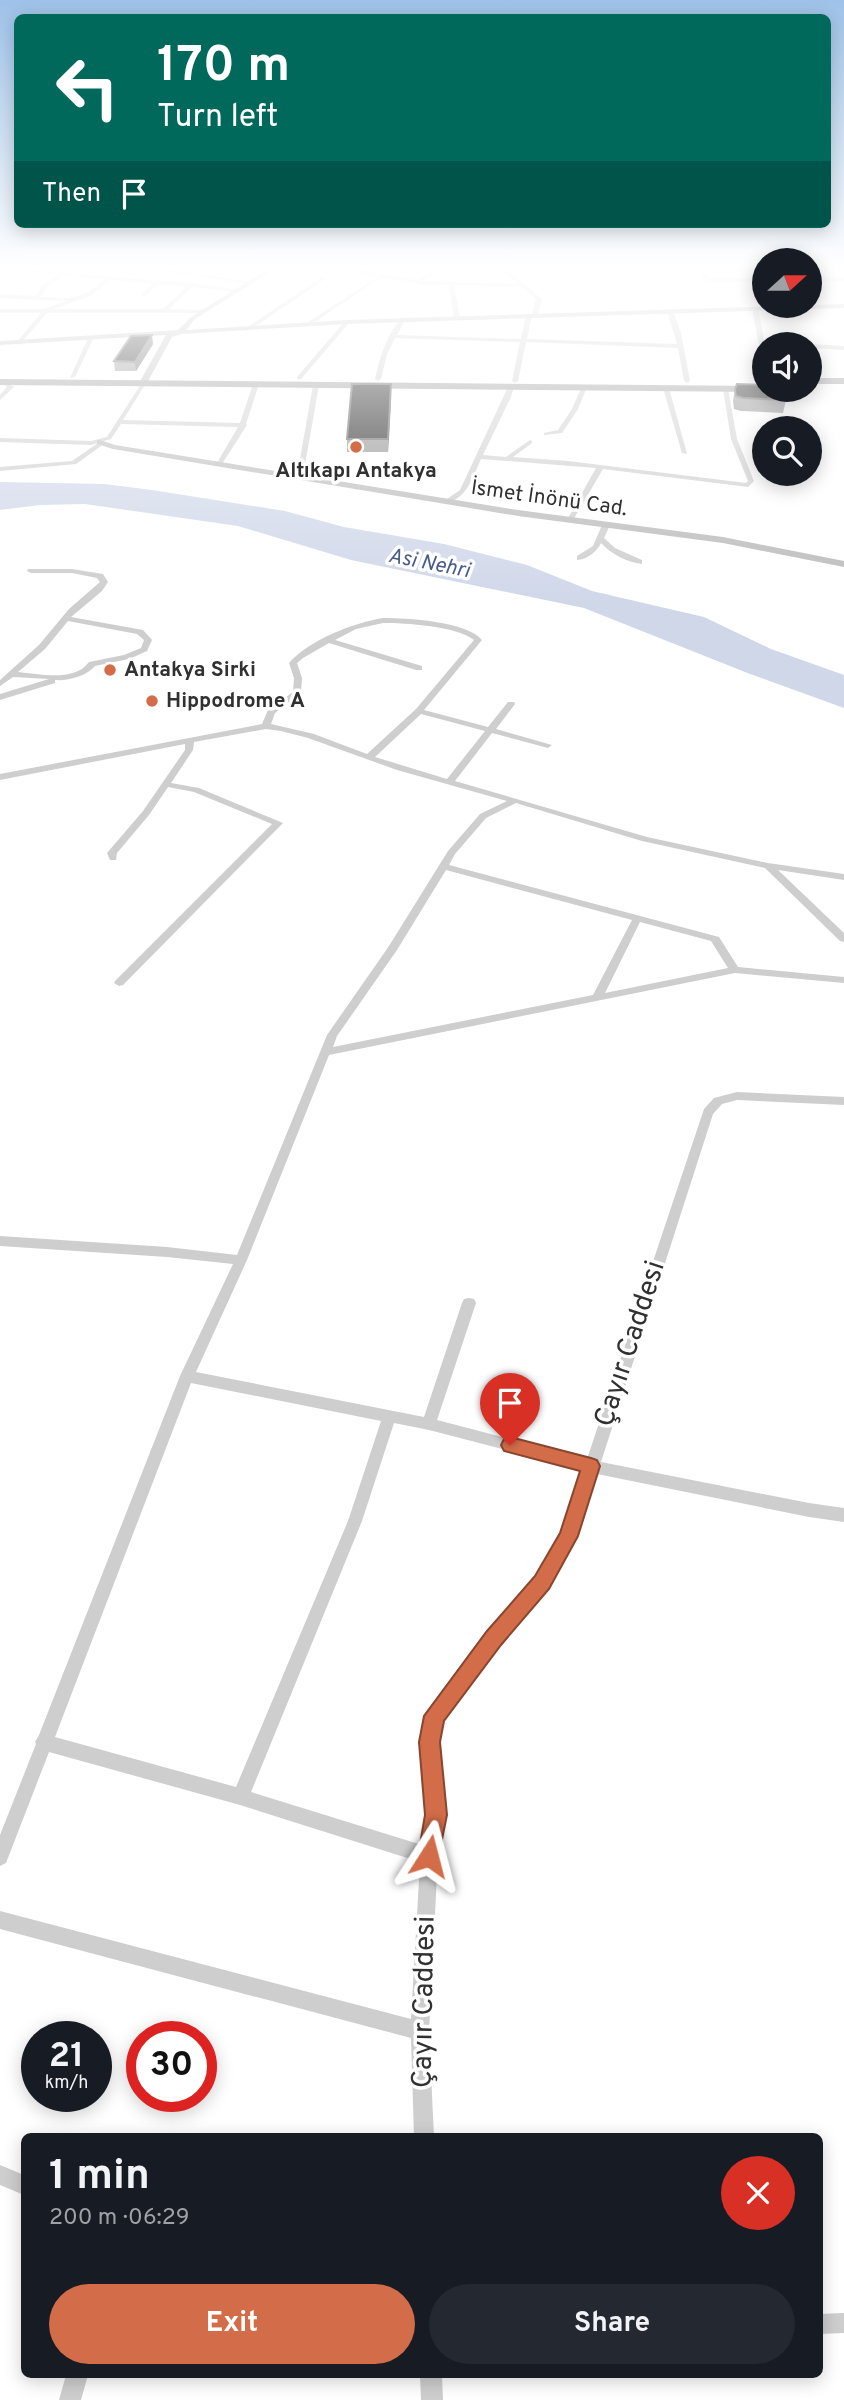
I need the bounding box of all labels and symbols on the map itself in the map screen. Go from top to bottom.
north arrow [752,248,822,318]
marker: Altıkapı Antakya [348,439,364,455]
place label: Altıkapı Antakya [275,458,437,485]
street label: İsmet İnönü Cad. [469,475,629,523]
water label: Asi Nehri [386,543,474,585]
place label: Antakya Sirki [124,657,256,684]
marker: Antakya Sirki [102,662,118,678]
place label: Hippodrome A [166,688,305,715]
marker: Hippodrome A [144,693,160,709]
street label: Çayır Caddesi [587,1256,675,1432]
pin [480,1373,540,1445]
position arrow [392,1819,466,1893]
street label: Çayır Caddesi [405,1915,445,2089]
speed limit sign: 30 [126,2021,217,2112]

